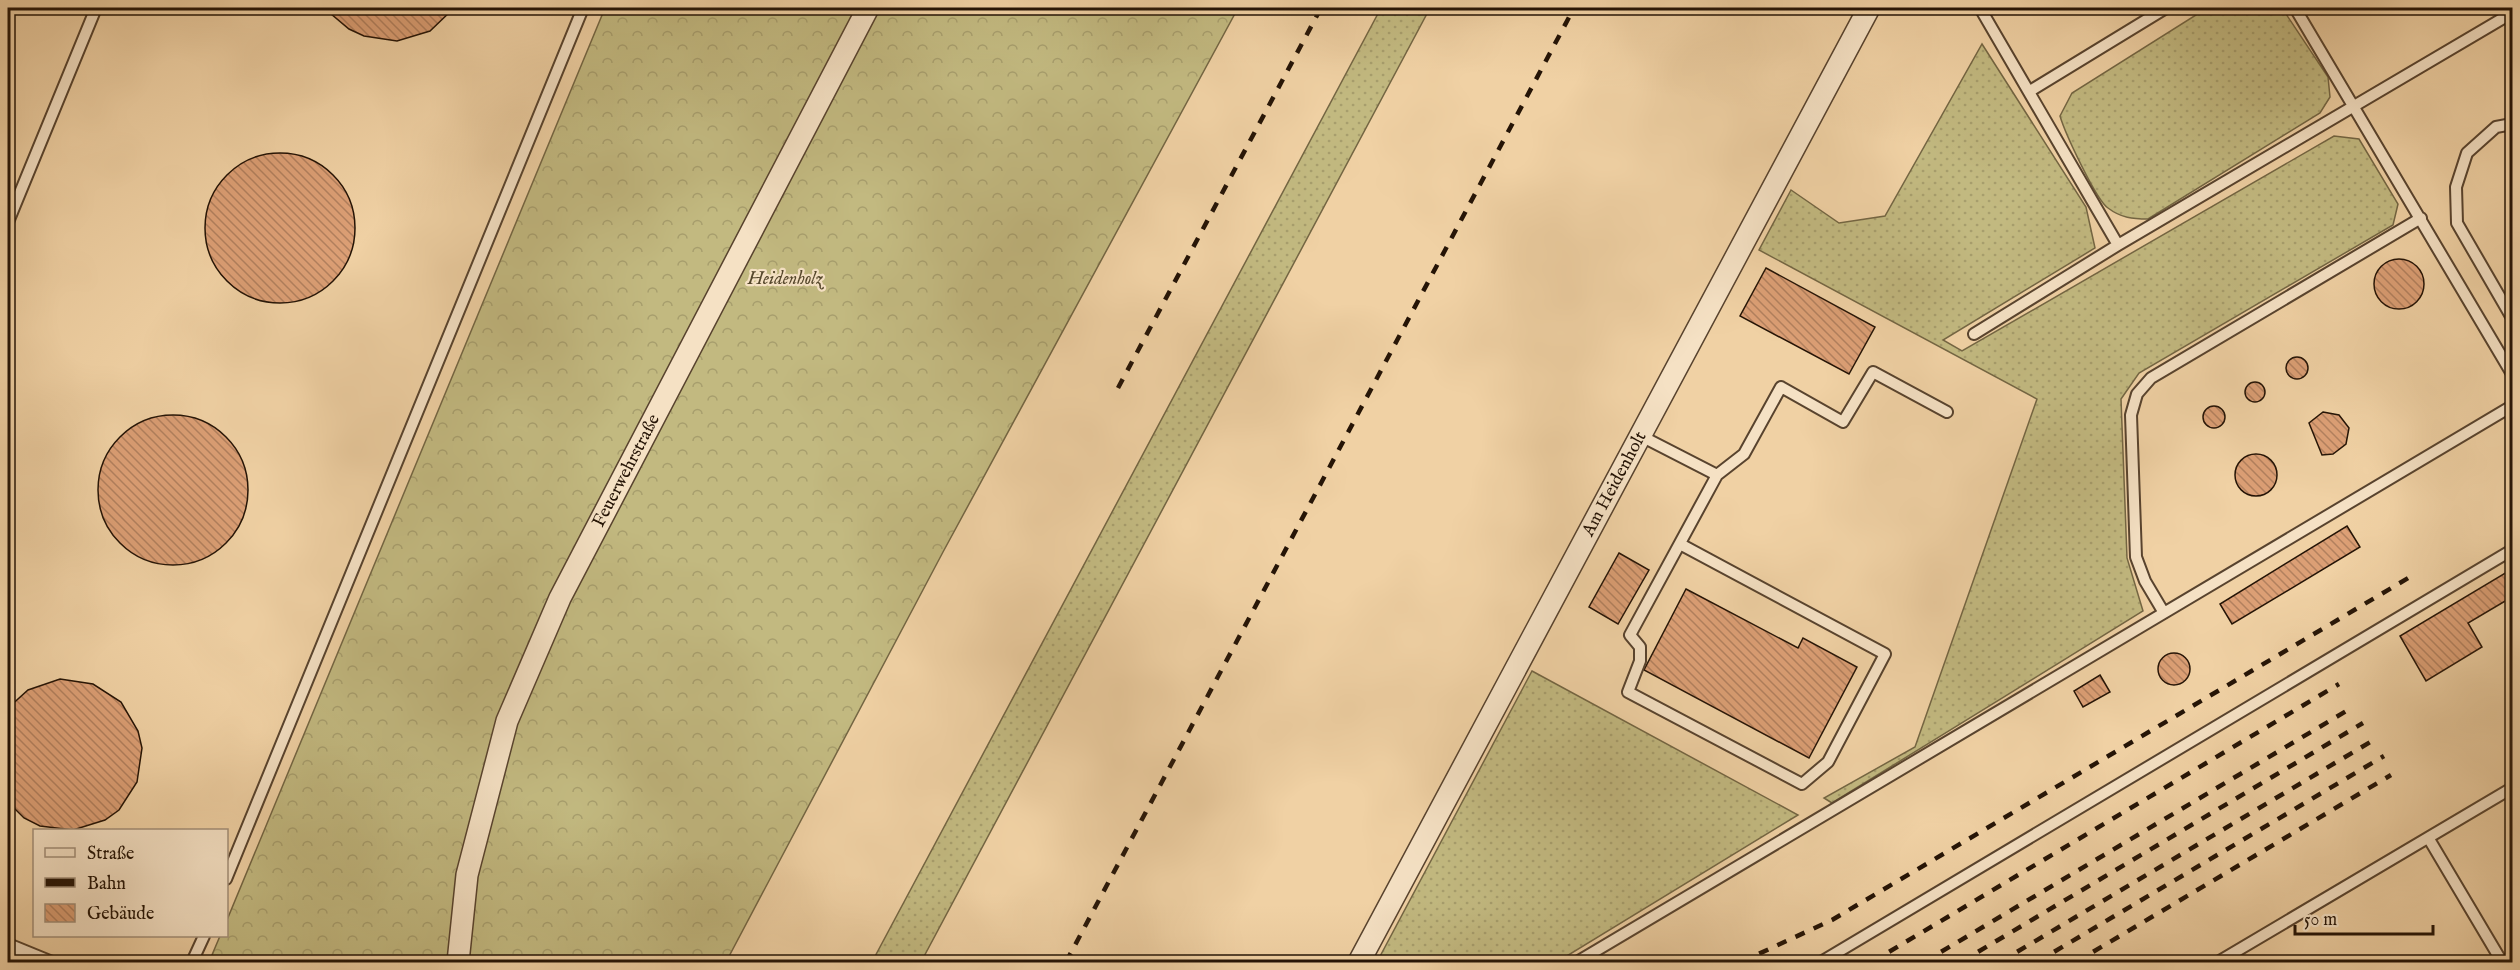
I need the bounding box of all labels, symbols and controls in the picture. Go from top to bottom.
park label: Heidenholz [747,268,825,291]
street label: Feuerwehrstraße [587,410,665,531]
street label: Am Heidenholt [1577,427,1652,541]
legend [33,829,228,937]
text: Straße [87,843,134,866]
text: Bahn [87,873,126,896]
scale bar [2295,898,2433,936]
text: Gebäude [87,903,154,926]
text: 50 m [2304,909,2337,932]

